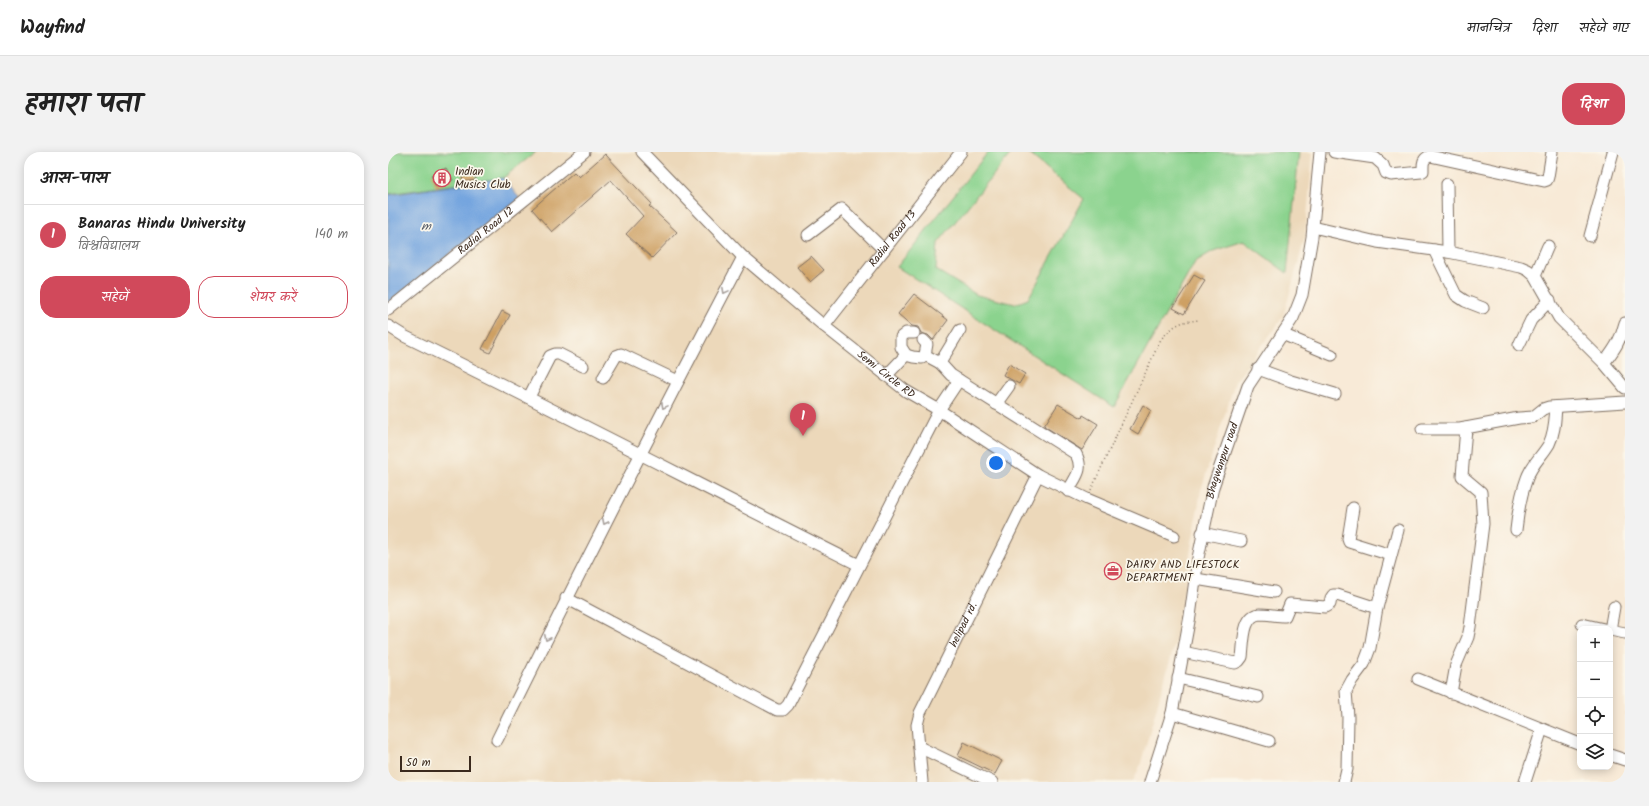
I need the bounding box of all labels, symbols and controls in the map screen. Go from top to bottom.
text: Wayfind [20,13,85,43]
text: मानचित्र [1467,17,1510,39]
text: दिशा [1532,17,1557,39]
text: सहेजे गए [1579,17,1629,39]
text: हमारा पता [24,82,141,127]
button: दिशा [1562,83,1625,125]
place label: Indian Musics Club [455,163,511,194]
text: आस-पास [40,165,108,192]
building icon: Indian Musics Club [432,168,452,188]
street label: Radial Road 12 [454,202,518,259]
street label: Radial Road 13 [864,206,921,271]
text: Banaras Hindu University [78,212,246,236]
water label: m [421,217,432,236]
text: 1 [51,224,55,245]
text: 140 m [315,224,348,245]
text: विश्वविद्यालय [78,236,139,257]
button: सहेजें [40,276,190,318]
button: शेयर करें [198,276,348,318]
one-way arrow [722,287,730,294]
street label: Semi Circle RD [853,346,919,403]
one-way arrow [662,402,669,409]
pin: 1 [790,403,816,436]
street label: Bhagwanpur road [1202,420,1244,501]
your location [986,453,1006,473]
one-way arrow [602,518,610,525]
place label: DAIRY AND LIFESTOCK DEPARTMENT [1126,556,1240,587]
office icon: DAIRY AND LIFESTOCK DEPARTMENT [1103,561,1123,581]
street label: helipad rd. [945,599,983,650]
map controls [1577,626,1613,770]
button: + [1577,626,1613,662]
one-way arrow [544,634,552,641]
button: − [1577,662,1613,698]
button: locate [1577,698,1613,734]
button: layers [1577,734,1613,770]
scale bar [400,754,471,773]
text: 50 m [406,754,431,772]

